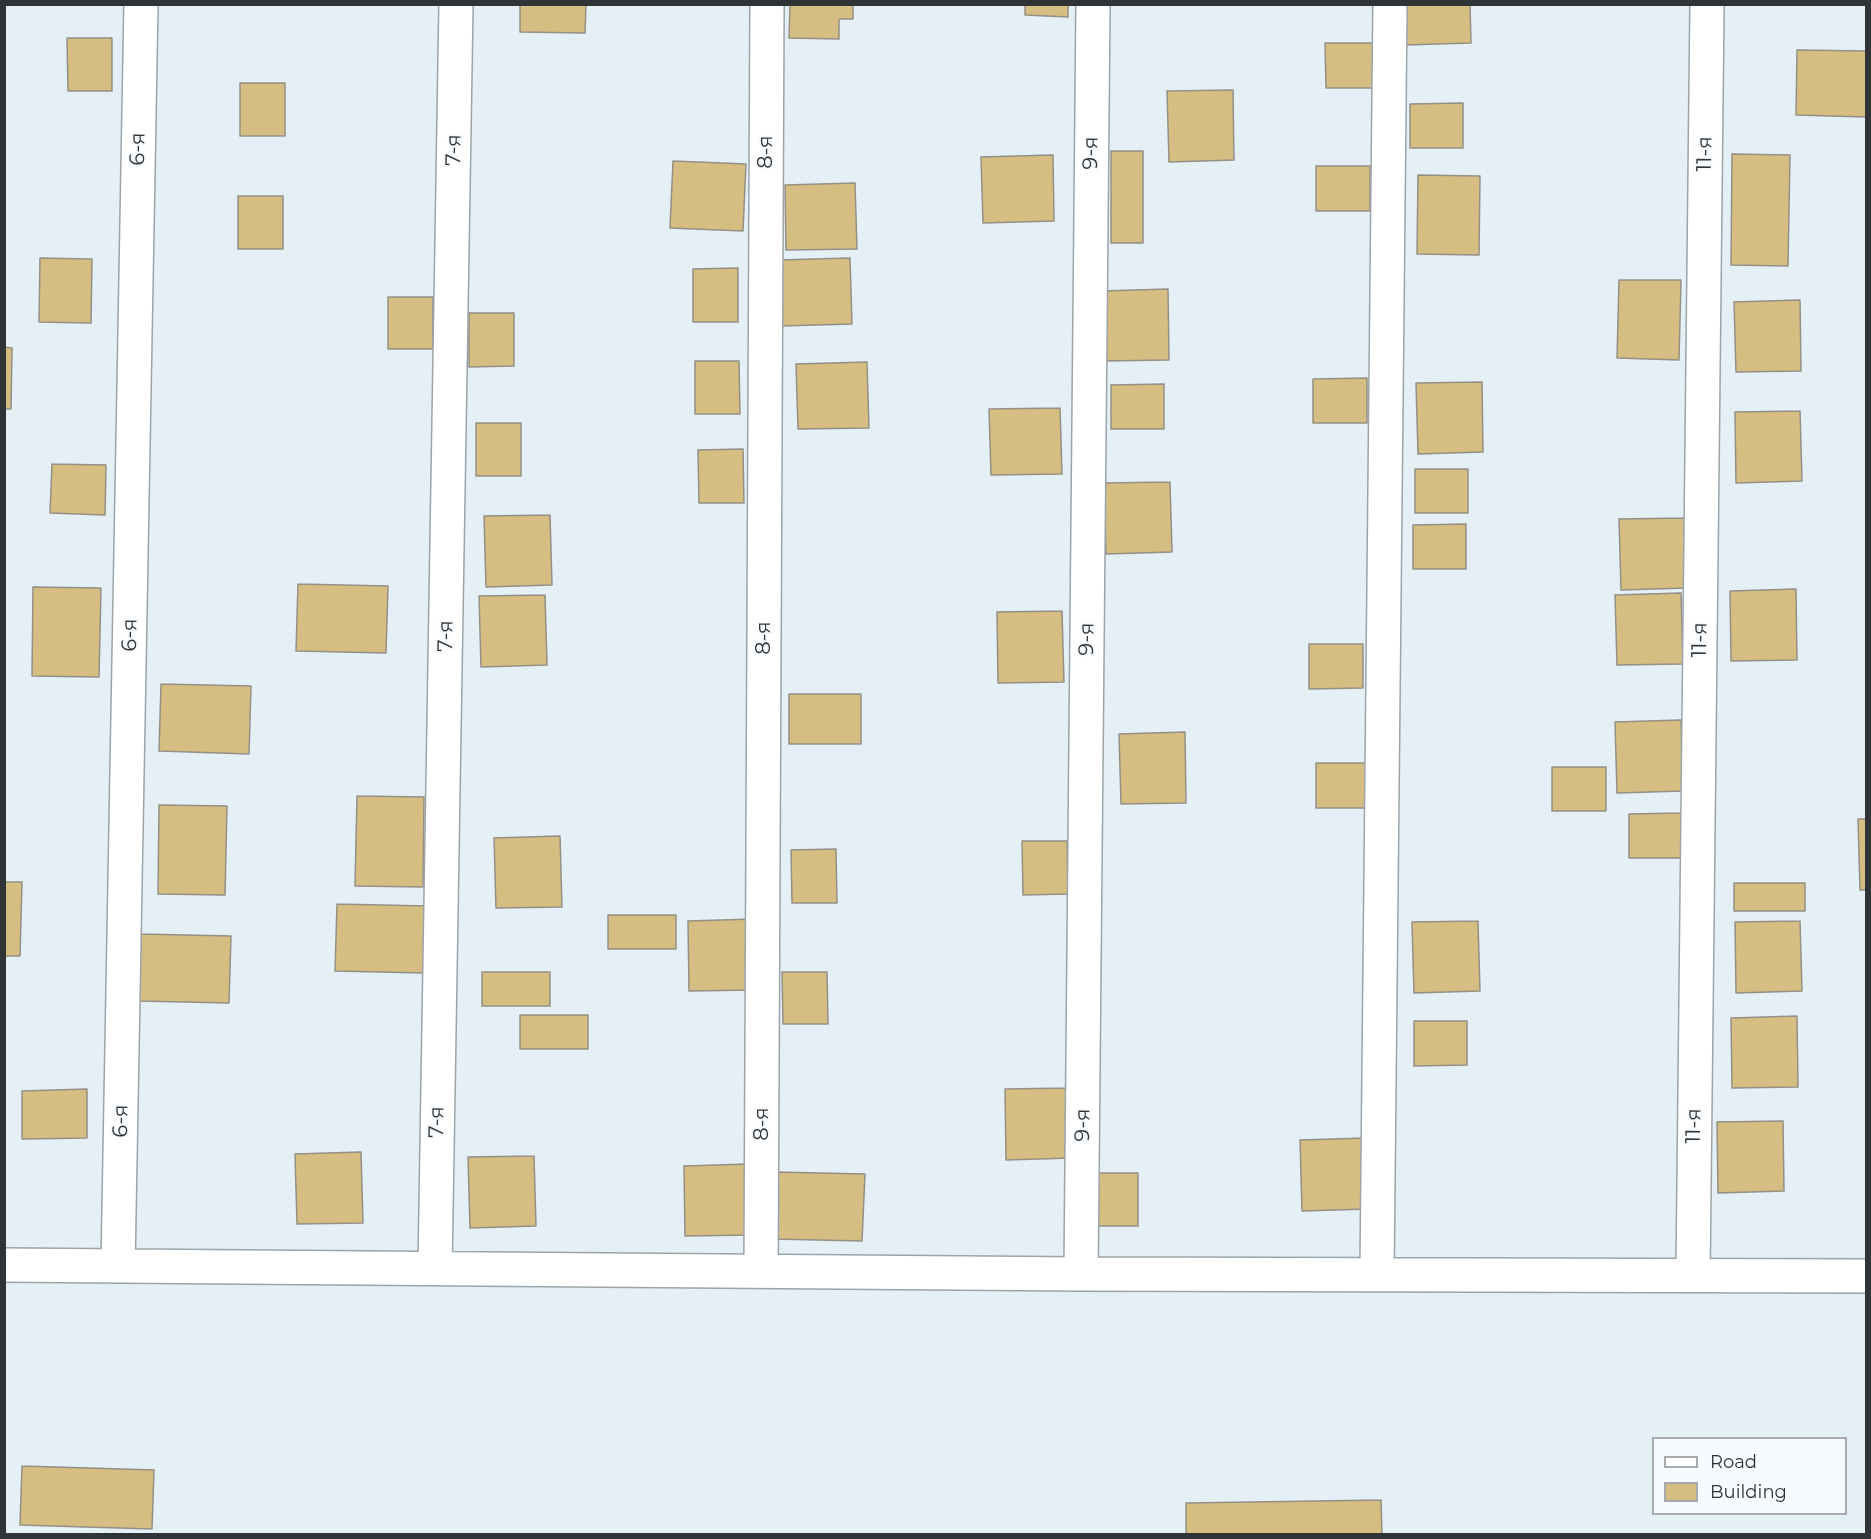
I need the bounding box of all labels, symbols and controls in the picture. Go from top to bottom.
street label: 6-я [125,132,151,166]
street label: 7-я [441,134,467,166]
street label: 8-я [753,135,779,169]
street label: 9-я [1078,136,1104,170]
street label: 11-я [1692,136,1718,172]
street label: 6-я [117,618,143,652]
street label: 7-я [433,620,459,652]
street label: 8-я [751,621,777,655]
street label: 9-я [1074,622,1100,656]
street label: 11-я [1687,622,1713,658]
street label: 6-я [108,1104,134,1138]
street label: 7-я [424,1106,450,1138]
street label: 8-я [749,1107,775,1141]
street label: 9-я [1070,1108,1096,1142]
street label: 11-я [1681,1108,1707,1144]
legend [1652,1437,1847,1515]
text: Road [1710,1451,1757,1473]
text: Building [1710,1481,1787,1503]

